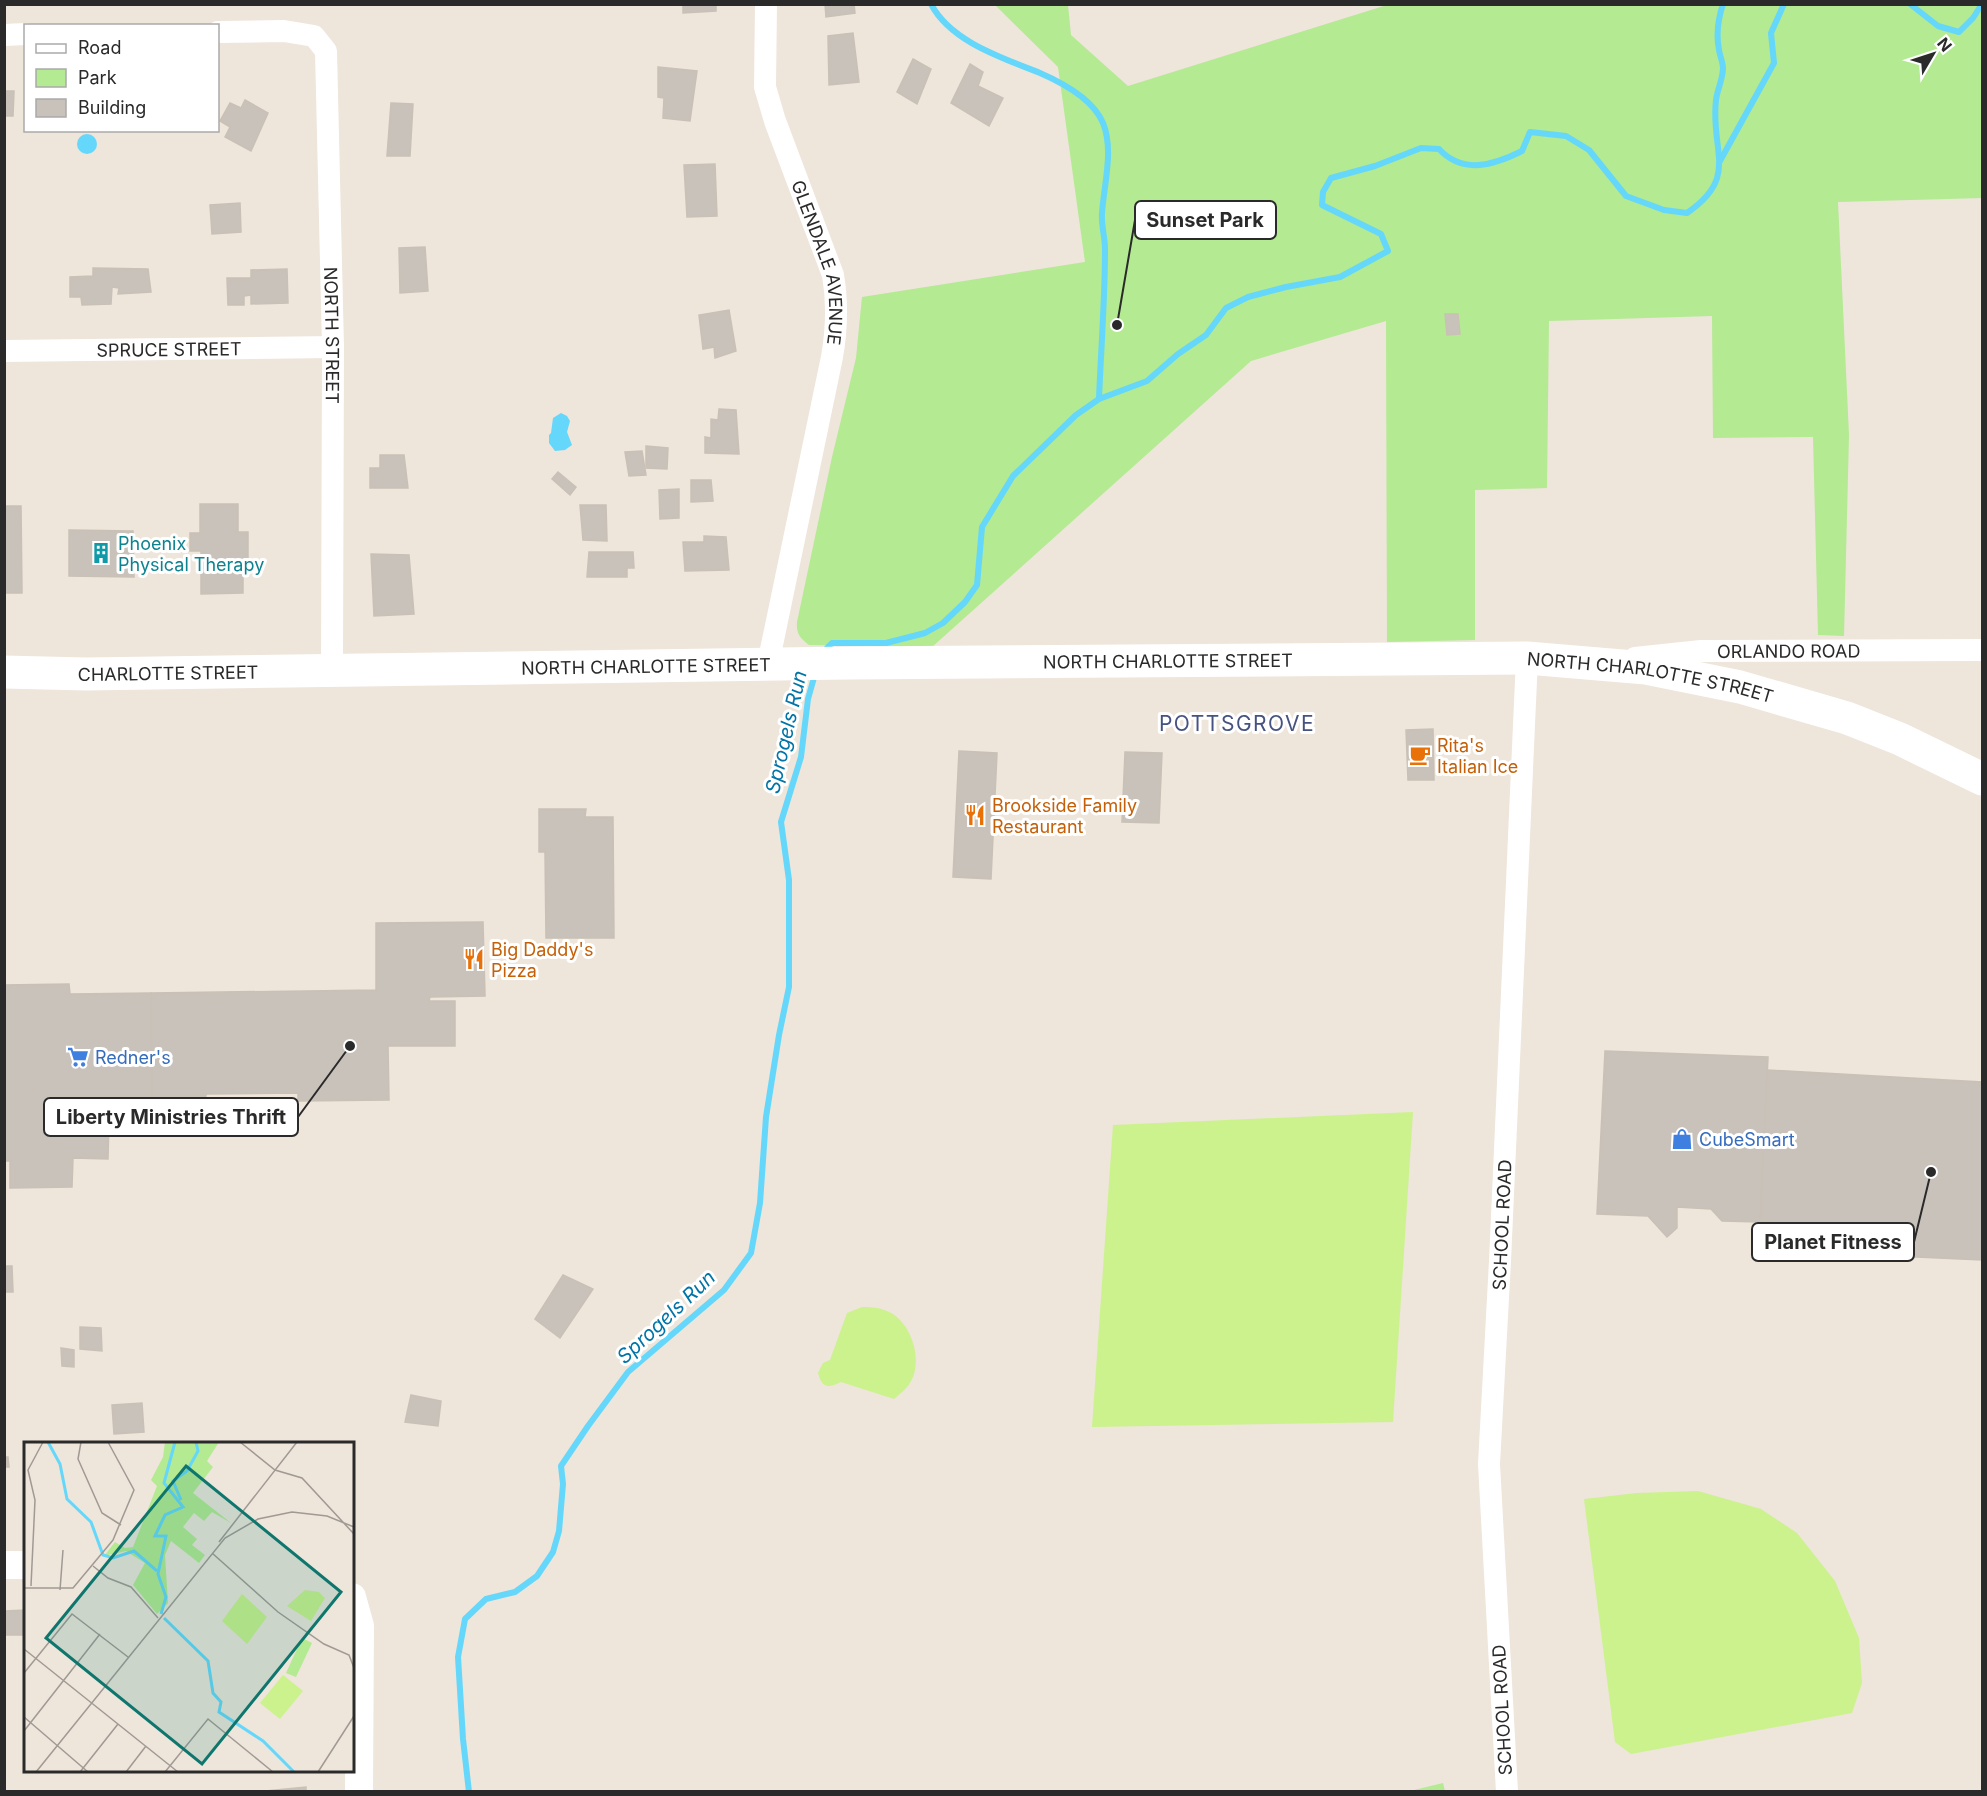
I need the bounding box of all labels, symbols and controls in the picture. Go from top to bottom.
legend [24,24,219,132]
north arrow [1903,24,1963,84]
text: N [1933,34,1956,56]
text: Road [78,37,121,58]
text: Park [78,67,117,88]
text: Building [78,97,146,118]
street label: GLENDALE AVENUE [788,177,847,346]
callout: Sunset Park [1135,201,1276,239]
text: Sunset Park [1146,208,1264,232]
street label: NORTH STREET [321,267,344,404]
street label: SPRUCE STREET [96,338,242,360]
place label: Phoenix Physical Therapy [118,533,264,575]
building icon: Phoenix Physical Therapy [89,541,113,565]
street label: ORLANDO ROAD [1717,640,1860,661]
street label: NORTH CHARLOTTE STREET [1526,648,1776,707]
street label: NORTH CHARLOTTE STREET [1043,649,1293,672]
street label: NORTH CHARLOTTE STREET [521,654,771,678]
street label: CHARLOTTE STREET [77,661,258,685]
water label: Sprogels Run [760,668,812,796]
district label: POTTSGROVE [1159,711,1315,736]
place label: Rita's Italian Ice [1437,735,1518,777]
cafe icon: Rita's Italian Ice [1408,743,1432,767]
place label: Brookside Family Restaurant [992,795,1137,837]
restaurant icon: Brookside Family Restaurant [963,803,987,827]
place label: Big Daddy's Pizza [491,939,593,981]
restaurant icon: Big Daddy's Pizza [462,947,486,971]
supermarket icon: Redner's [66,1045,90,1069]
place label: Redner's [95,1047,171,1068]
callout: Liberty Ministries Thrift [44,1098,298,1136]
text: Liberty Ministries Thrift [56,1105,286,1129]
shop icon: CubeSmart [1670,1127,1694,1151]
place label: CubeSmart [1699,1129,1795,1150]
street label: SCHOOL ROAD [1488,1159,1515,1291]
callout: Planet Fitness [1752,1223,1914,1261]
text: Planet Fitness [1764,1230,1902,1254]
water label: Sprogels Run [612,1265,720,1369]
inset map [24,1442,354,1772]
street label: SCHOOL ROAD [1488,1644,1516,1776]

